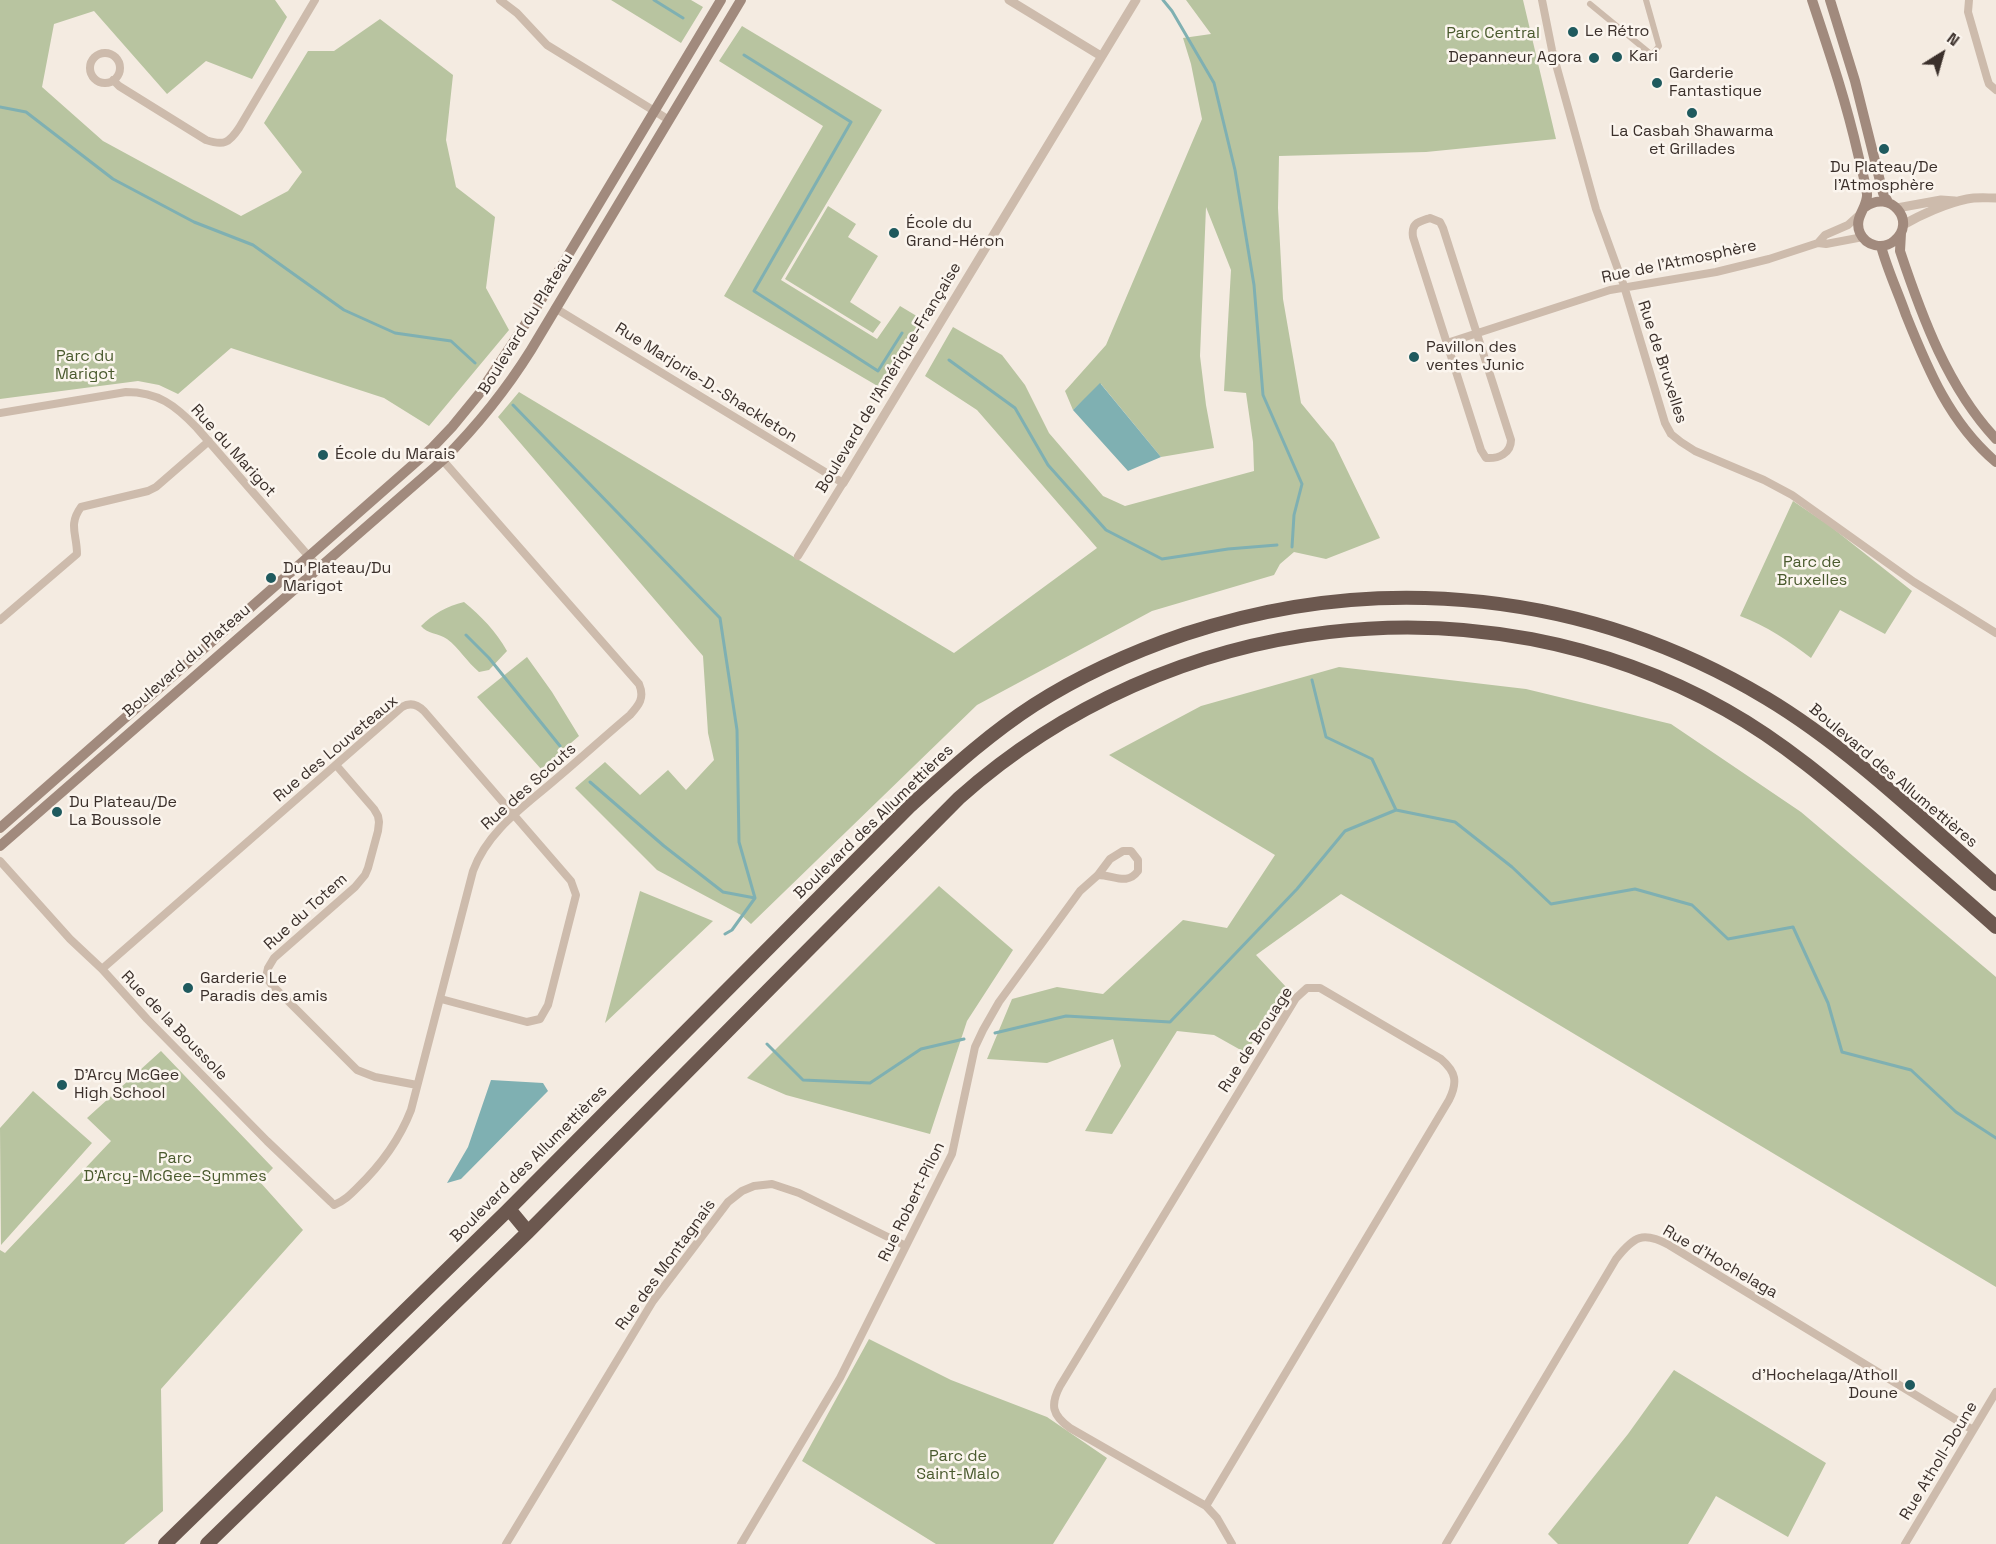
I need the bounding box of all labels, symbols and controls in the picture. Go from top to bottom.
place label: Le Rétro [1585,22,1650,42]
park label: Parc Central [1446,24,1540,44]
north arrow [1912,24,1972,84]
marker: Le Rétro [1566,25,1580,39]
text: N [1943,28,1964,51]
place label: Kari [1629,47,1658,67]
place label: Depanneur Agora [1448,48,1582,68]
marker: Kari [1610,50,1624,64]
marker: Depanneur Agora [1587,51,1601,65]
place label: Garderie Fantastique [1669,64,1762,102]
marker: Garderie Fantastique [1650,76,1664,90]
marker: La Casbah Shawarma et Grillades [1685,106,1699,120]
place label: La Casbah Shawarma et Grillades [1611,122,1773,160]
marker: Du Plateau/De l'Atmosphère [1877,142,1891,156]
place label: Du Plateau/De l'Atmosphère [1830,158,1938,196]
place label: École du Grand-Héron [906,214,1004,252]
marker: École du Grand-Héron [887,226,901,240]
street label: Rue de l'Atmosphère [1600,236,1758,288]
street label: Boulevard du Plateau [475,250,577,398]
street label: Boulevard de l'Amérique-Française [812,259,966,497]
street label: Rue de Bruxelles [1633,298,1691,426]
street label: Rue Marjorie-D.-Shackleton [611,319,801,447]
place label: Pavillon des ventes Junic [1426,338,1525,376]
park label: Parc du Marigot [55,347,115,385]
marker: Pavillon des ventes Junic [1407,350,1421,364]
street label: Rue du Marigot [186,401,280,501]
place label: École du Marais [335,445,456,465]
marker: École du Marais [316,448,330,462]
park label: Parc de Bruxelles [1777,553,1847,591]
place label: Du Plateau/Du Marigot [283,559,391,597]
marker: Du Plateau/Du Marigot [264,571,278,585]
street label: Boulevard du Plateau [119,600,255,722]
street label: Rue des Louveteaux [270,691,402,807]
street label: Boulevard des Allumettières [1805,700,1981,852]
street label: Rue des Scouts [478,740,580,834]
street label: Boulevard des Allumettières [790,741,958,903]
place label: Du Plateau/De La Boussole [69,793,177,831]
marker: Du Plateau/De La Boussole [50,805,64,819]
street label: Rue du Totem [260,870,352,954]
street label: Rue de la Boussole [117,967,231,1085]
place label: Garderie Le Paradis des amis [200,969,328,1007]
marker: Garderie Le Paradis des amis [181,981,195,995]
street label: Rue de Brouage [1215,984,1297,1096]
place label: D'Arcy McGee High School [74,1066,179,1104]
marker: D'Arcy McGee High School [55,1078,69,1092]
street label: Boulevard des Allumettières [447,1082,611,1246]
street label: Rue Robert-Pilon [875,1139,949,1265]
park label: Parc D'Arcy-McGee–Symmes [83,1149,267,1187]
street label: Rue des Montagnais [612,1196,720,1334]
street label: Rue d'Hochelaga [1659,1221,1781,1303]
place label: d'Hochelaga/Atholl Doune [1752,1366,1898,1404]
marker: d'Hochelaga/Atholl Doune [1903,1378,1917,1392]
street label: Rue Atholl-Doune [1896,1398,1982,1524]
park label: Parc de Saint-Malo [916,1447,1000,1485]

